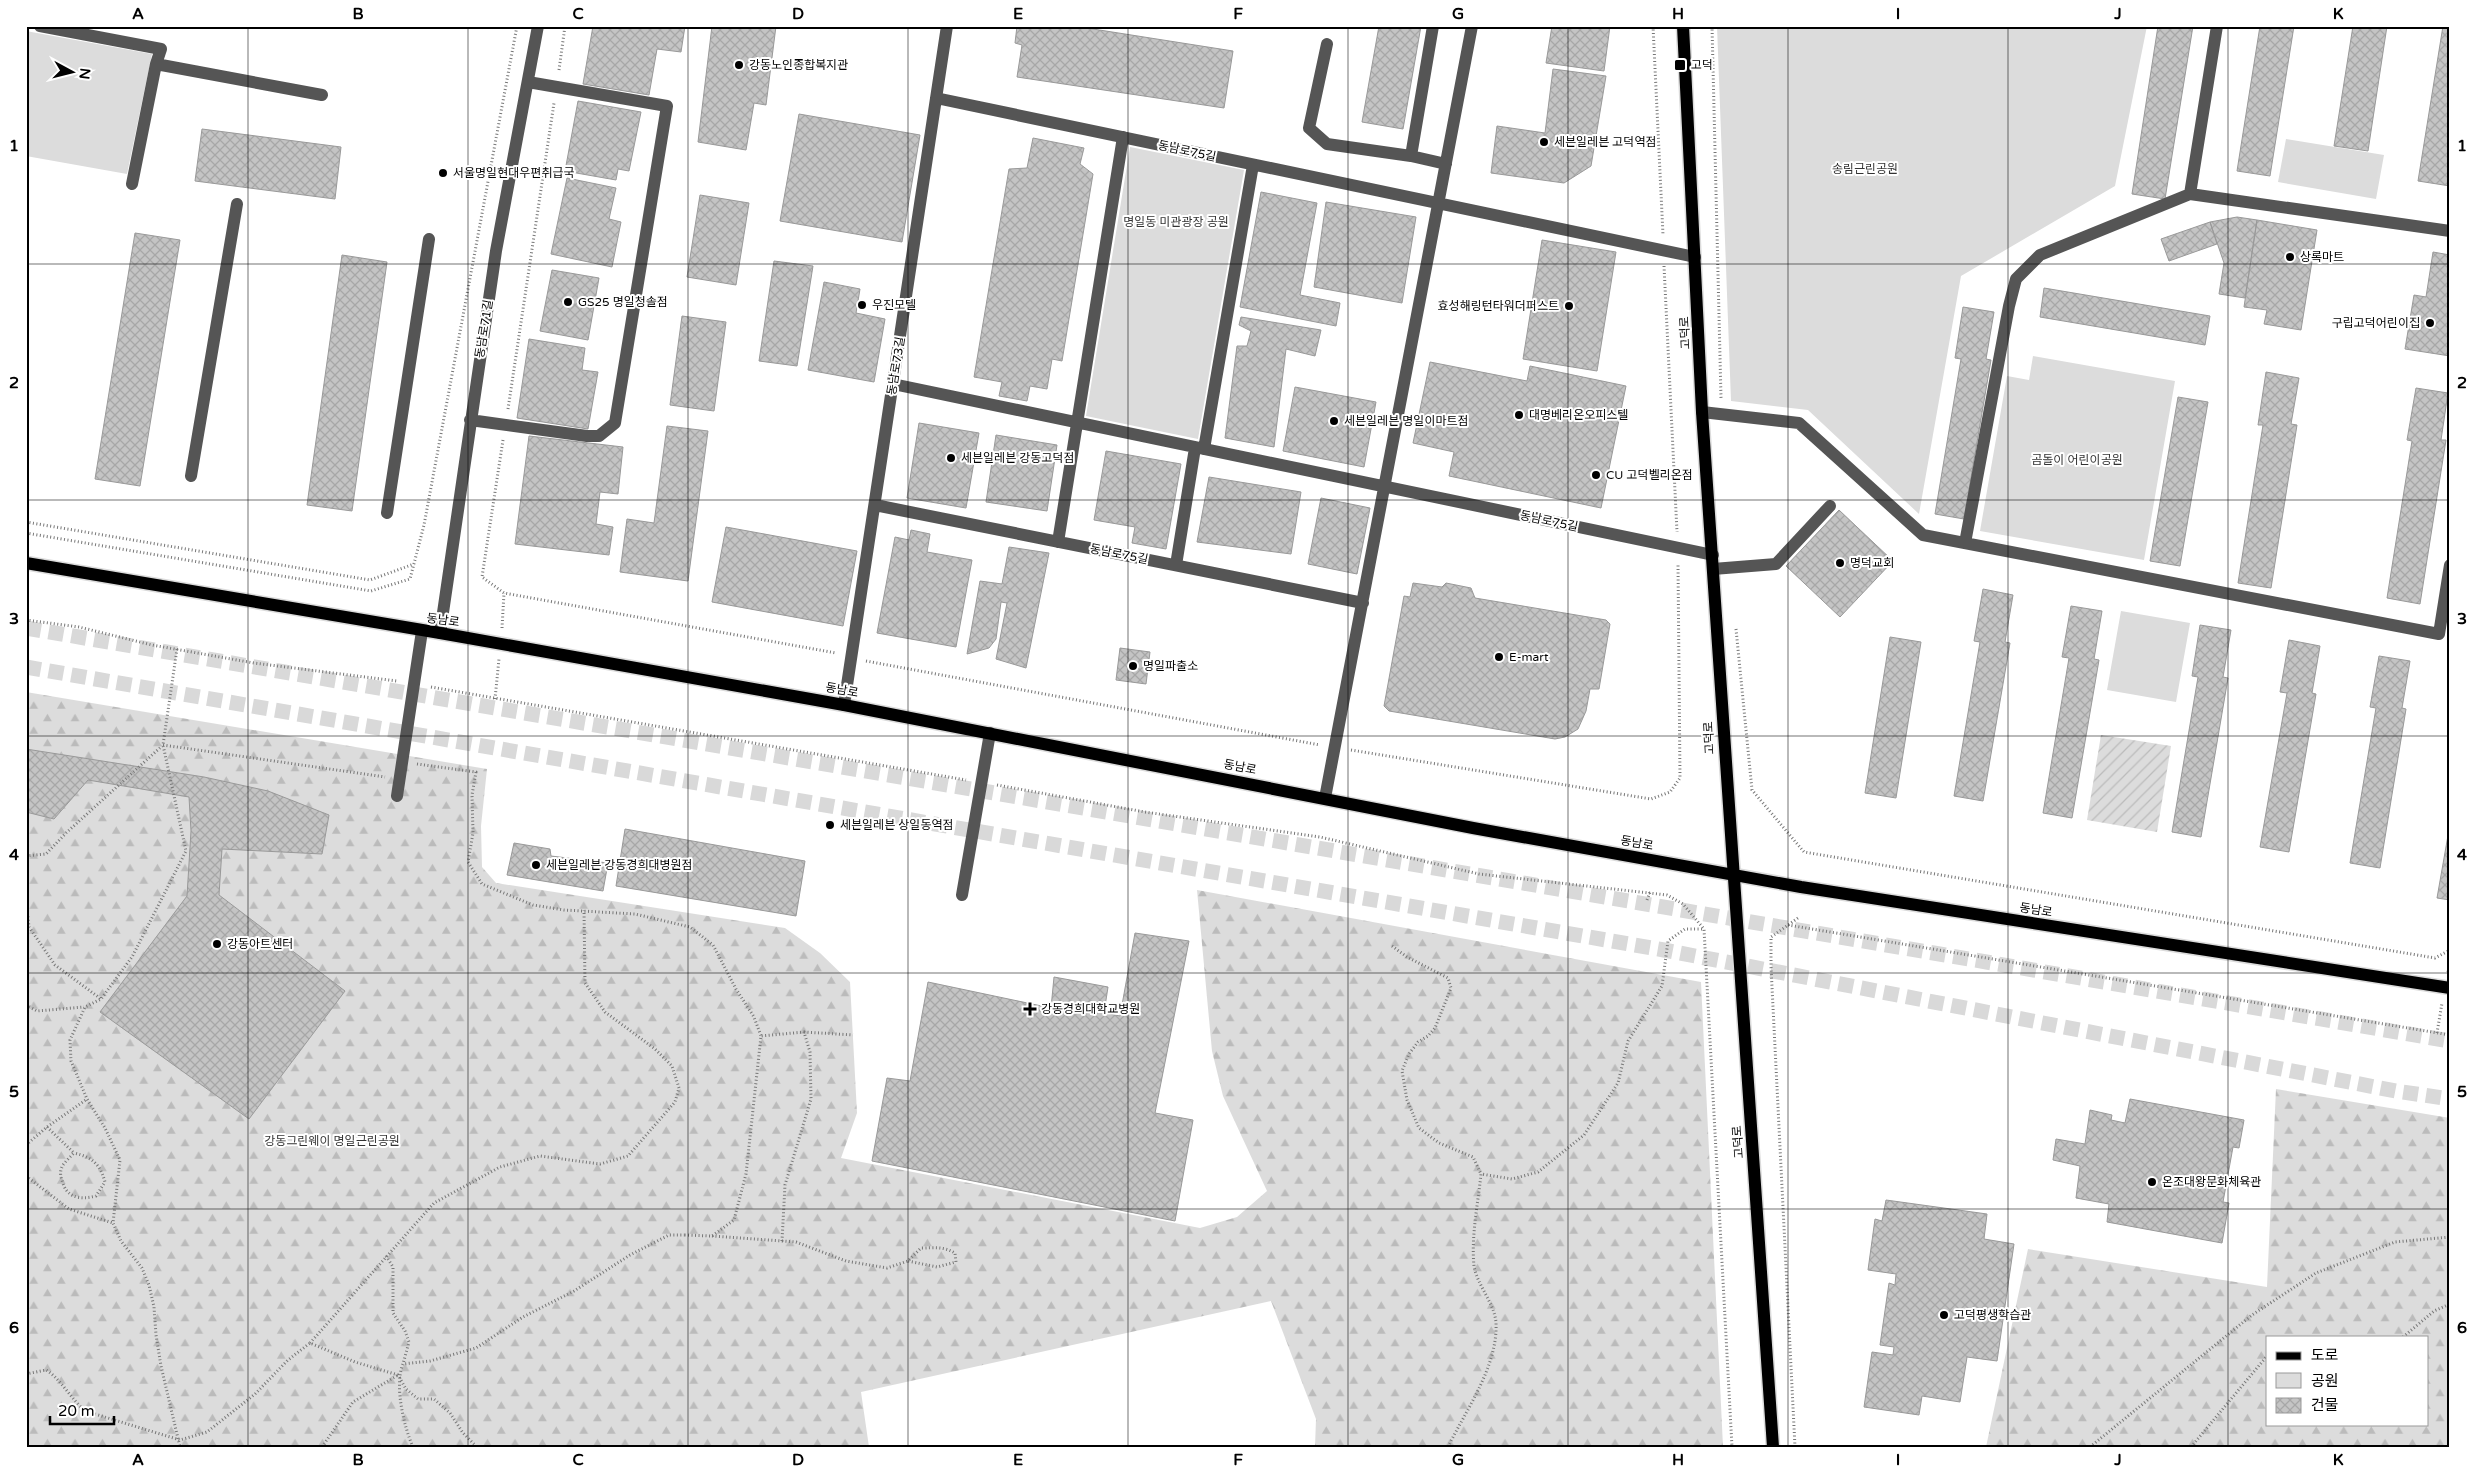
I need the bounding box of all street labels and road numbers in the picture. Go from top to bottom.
street label: 동남로75길 [1157,138,1217,164]
street label: 동남로71길 [472,299,496,359]
street label: 고덕로 [1677,316,1693,350]
street label: 동남로73길 [884,336,908,396]
street label: 동남로75길 [1519,508,1579,534]
street label: 동남로75길 [1089,541,1149,567]
street label: 동남로 [426,611,460,629]
street label: 동남로 [824,680,860,700]
street label: 고덕로 [1701,721,1717,755]
street label: 동남로 [1222,757,1258,777]
street label: 동남로 [1619,833,1655,853]
street label: 동남로 [2019,900,2053,920]
street label: 고덕로 [1730,1125,1746,1159]

